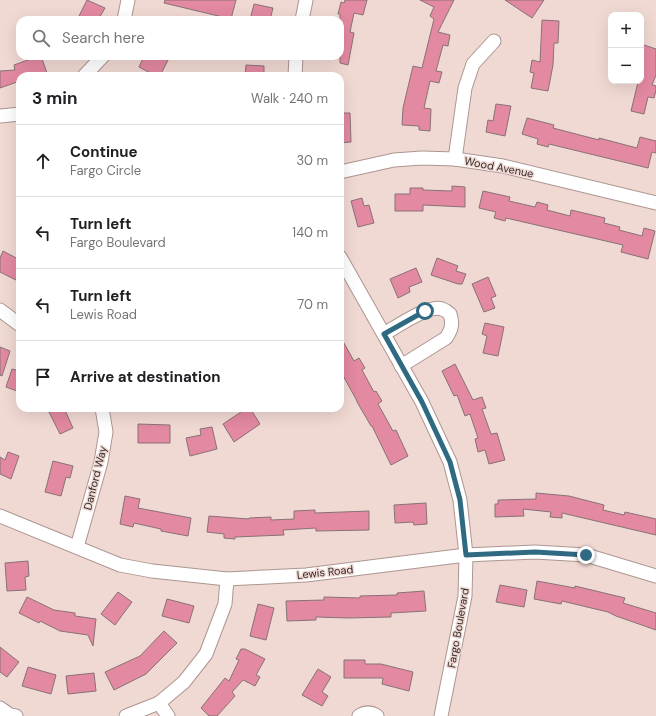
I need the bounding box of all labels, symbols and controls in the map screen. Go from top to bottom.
map controls [608,12,644,84]
button: + [608,12,644,48]
search box [16,16,344,60]
icon: search [30,27,52,49]
text: Search here [62,28,145,48]
button: − [608,48,644,84]
text: 3 min [32,87,77,109]
text: Walk · 240 m [251,90,328,107]
text: Continue [70,142,138,162]
icon: ahead [32,150,54,172]
text: 30 m [296,152,328,169]
street label: Wood Avenue [463,153,535,181]
text: Fargo Circle [70,162,141,179]
text: Turn left [70,214,131,234]
icon: left [32,222,54,244]
text: 140 m [292,224,328,241]
text: Fargo Boulevard [70,234,166,251]
text: Turn left [70,286,131,306]
icon: left [32,294,54,316]
text: 70 m [297,296,328,313]
route start [416,302,434,320]
text: Lewis Road [70,306,137,323]
icon: arrive [32,366,54,388]
text: Arrive at destination [70,367,221,387]
street label: Danford Way [80,444,110,512]
route end [577,546,595,564]
street label: Lewis Road [296,562,354,582]
street label: Fargo Boulevard [444,587,472,669]

